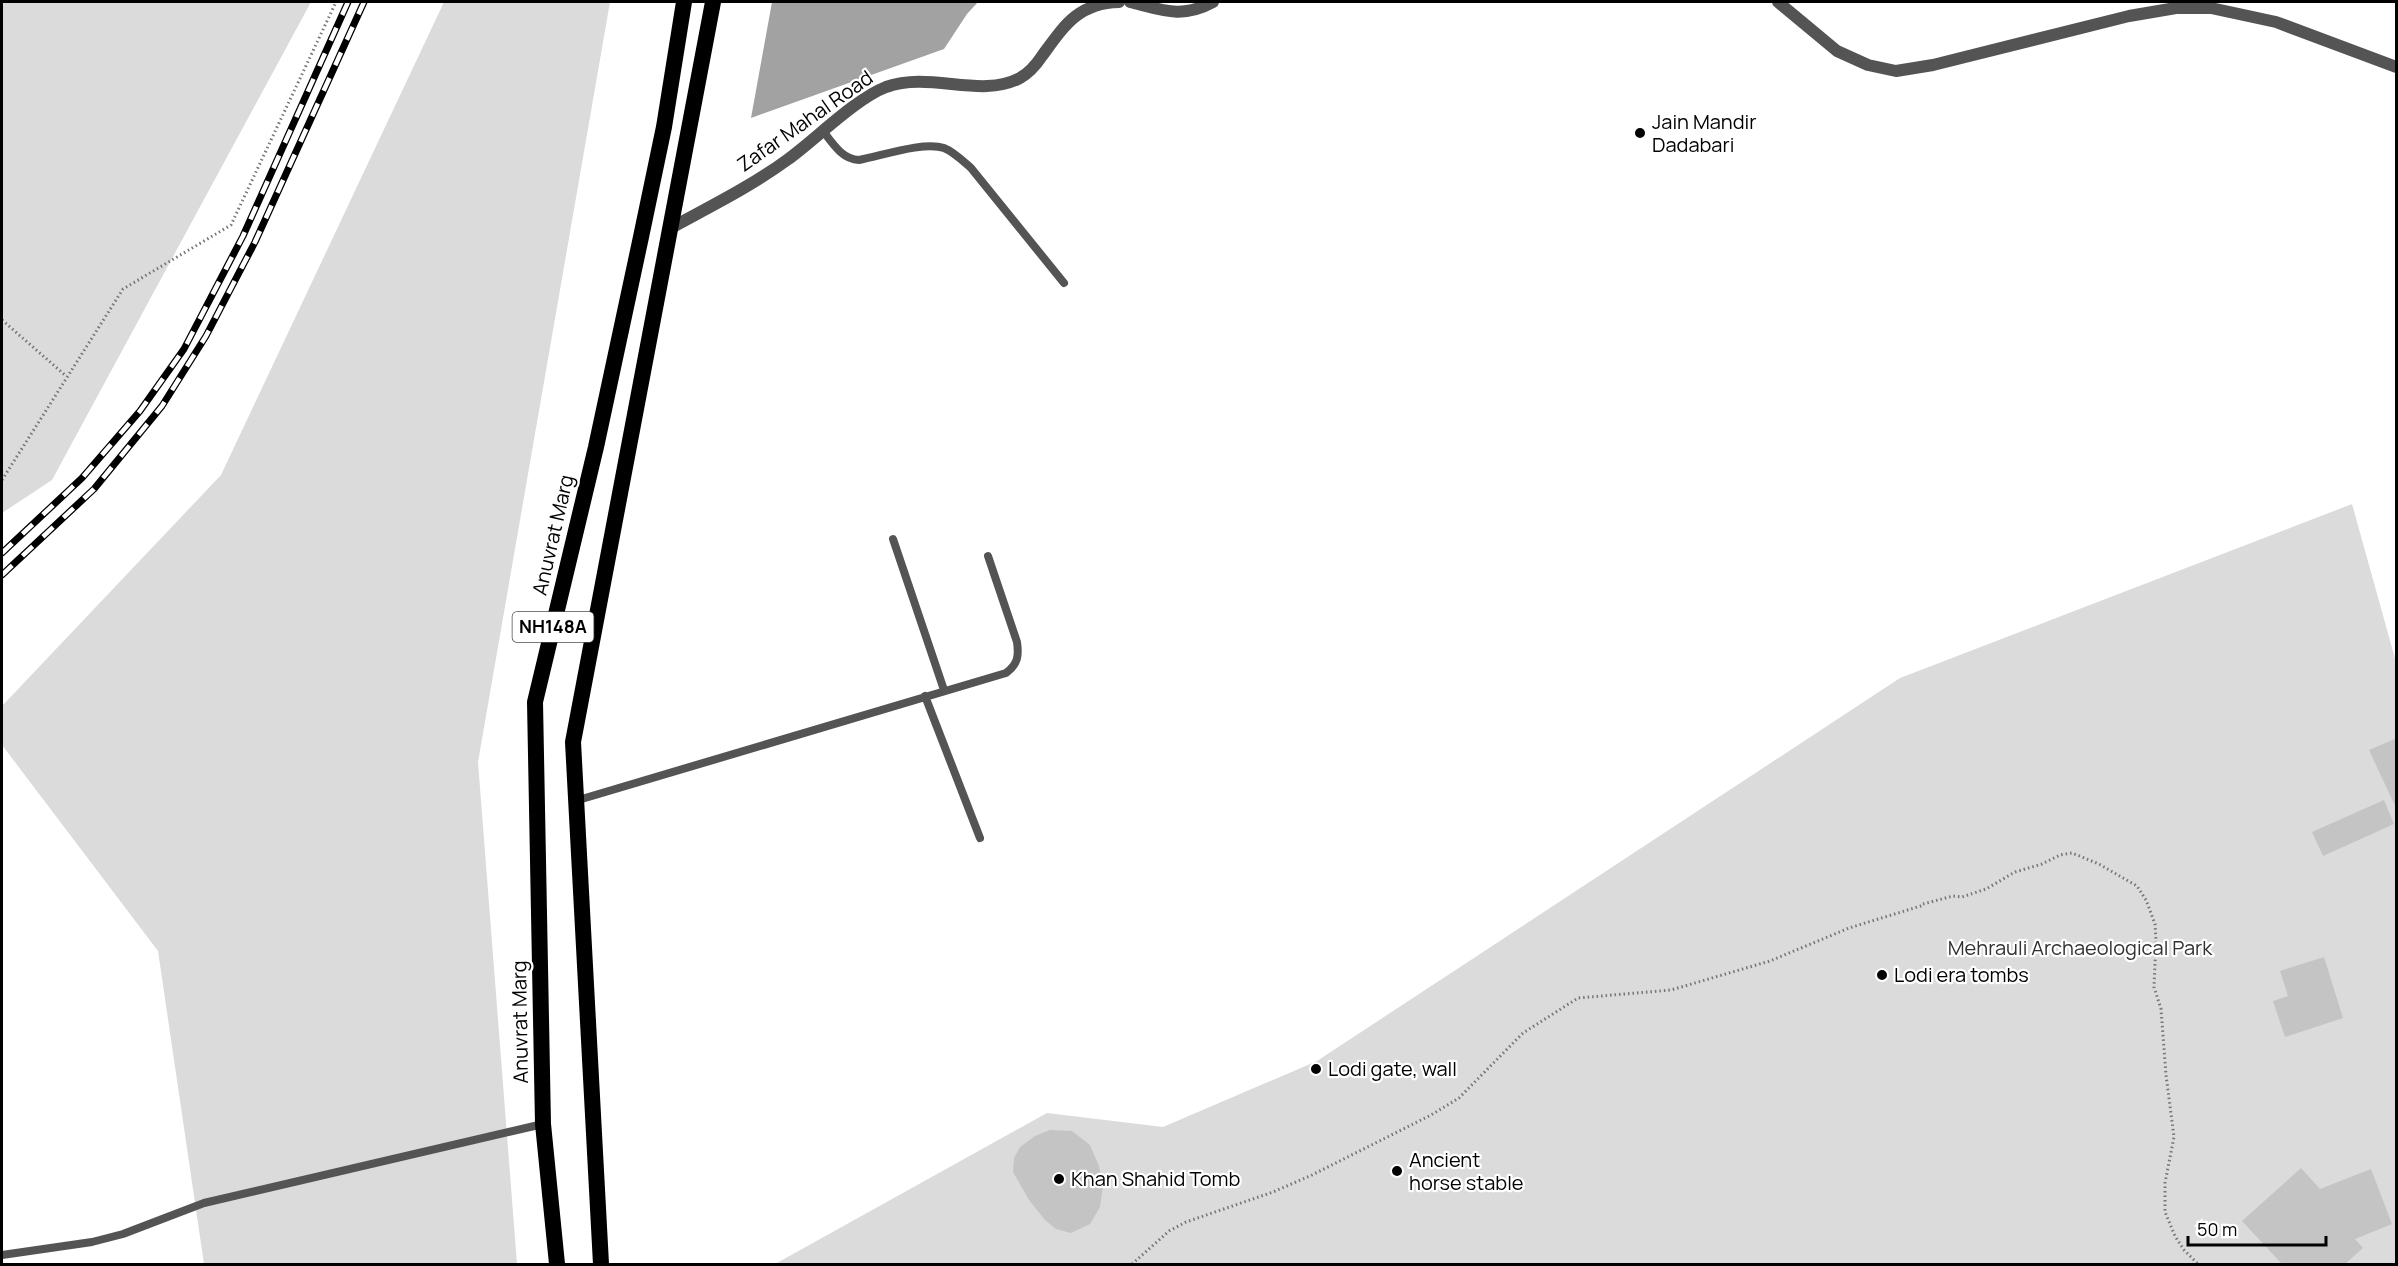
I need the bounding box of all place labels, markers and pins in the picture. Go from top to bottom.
place label: Jain Mandir Dadabari [1652,108,1756,158]
marker: Jain Mandir Dadabari [1633,126,1647,140]
place label: Lodi era tombs [1894,961,2029,988]
marker: Lodi era tombs [1875,968,1889,982]
place label: Lodi gate, wall [1328,1055,1457,1082]
marker: Lodi gate, wall [1309,1062,1323,1076]
place label: Ancient horse stable [1409,1146,1524,1196]
marker: Ancient horse stable [1390,1164,1404,1178]
place label: Khan Shahid Tomb [1071,1165,1241,1192]
marker: Khan Shahid Tomb [1052,1172,1066,1186]

